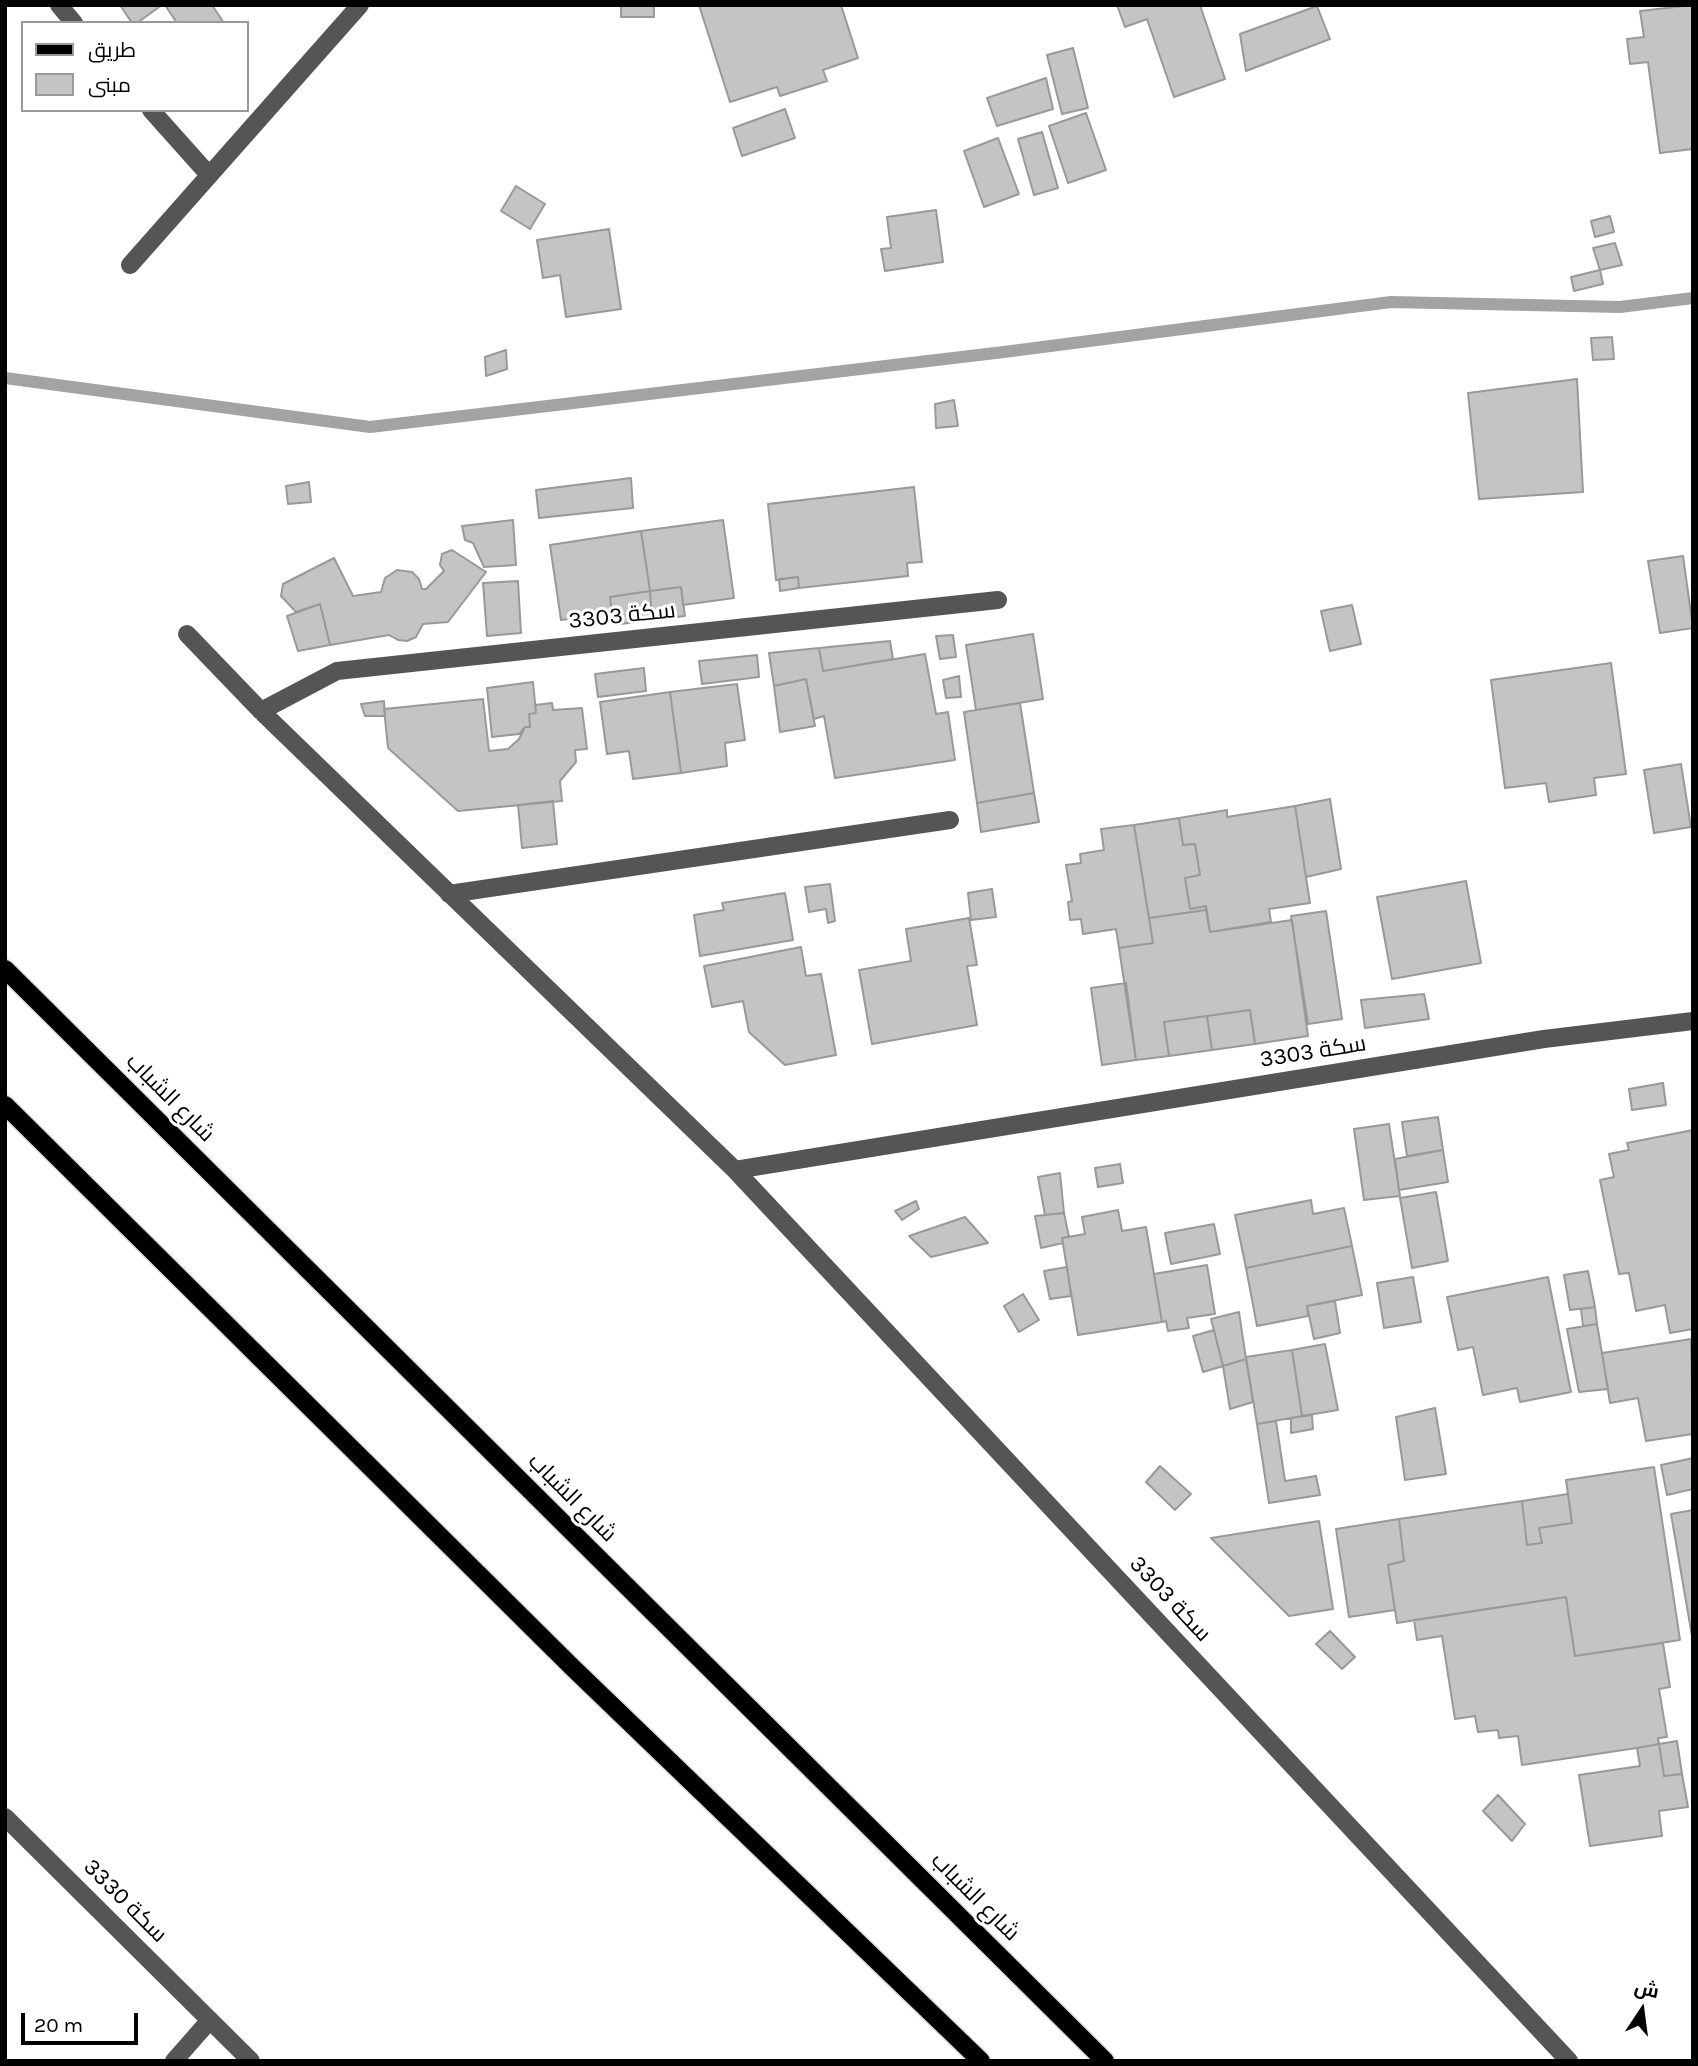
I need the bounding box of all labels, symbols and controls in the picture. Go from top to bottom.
legend [21,21,248,112]
text: طريق [88,38,136,62]
text: مبنى [88,73,131,97]
street label: سكة 3303 [567,597,677,635]
street label: سكة 3303 [1258,1030,1368,1074]
street label: شارع الشباب [120,1048,220,1148]
street label: شارع الشباب [522,1448,622,1548]
street label: سكة 3303 [1123,1550,1217,1648]
street label: شارع الشباب [925,1847,1025,1947]
street label: سكة 3330 [77,1853,173,1949]
north arrow [1607,1975,1677,2045]
text: ش [1632,1976,1661,2003]
scale bar [24,2000,142,2044]
text: 20 m [34,2013,83,2037]

